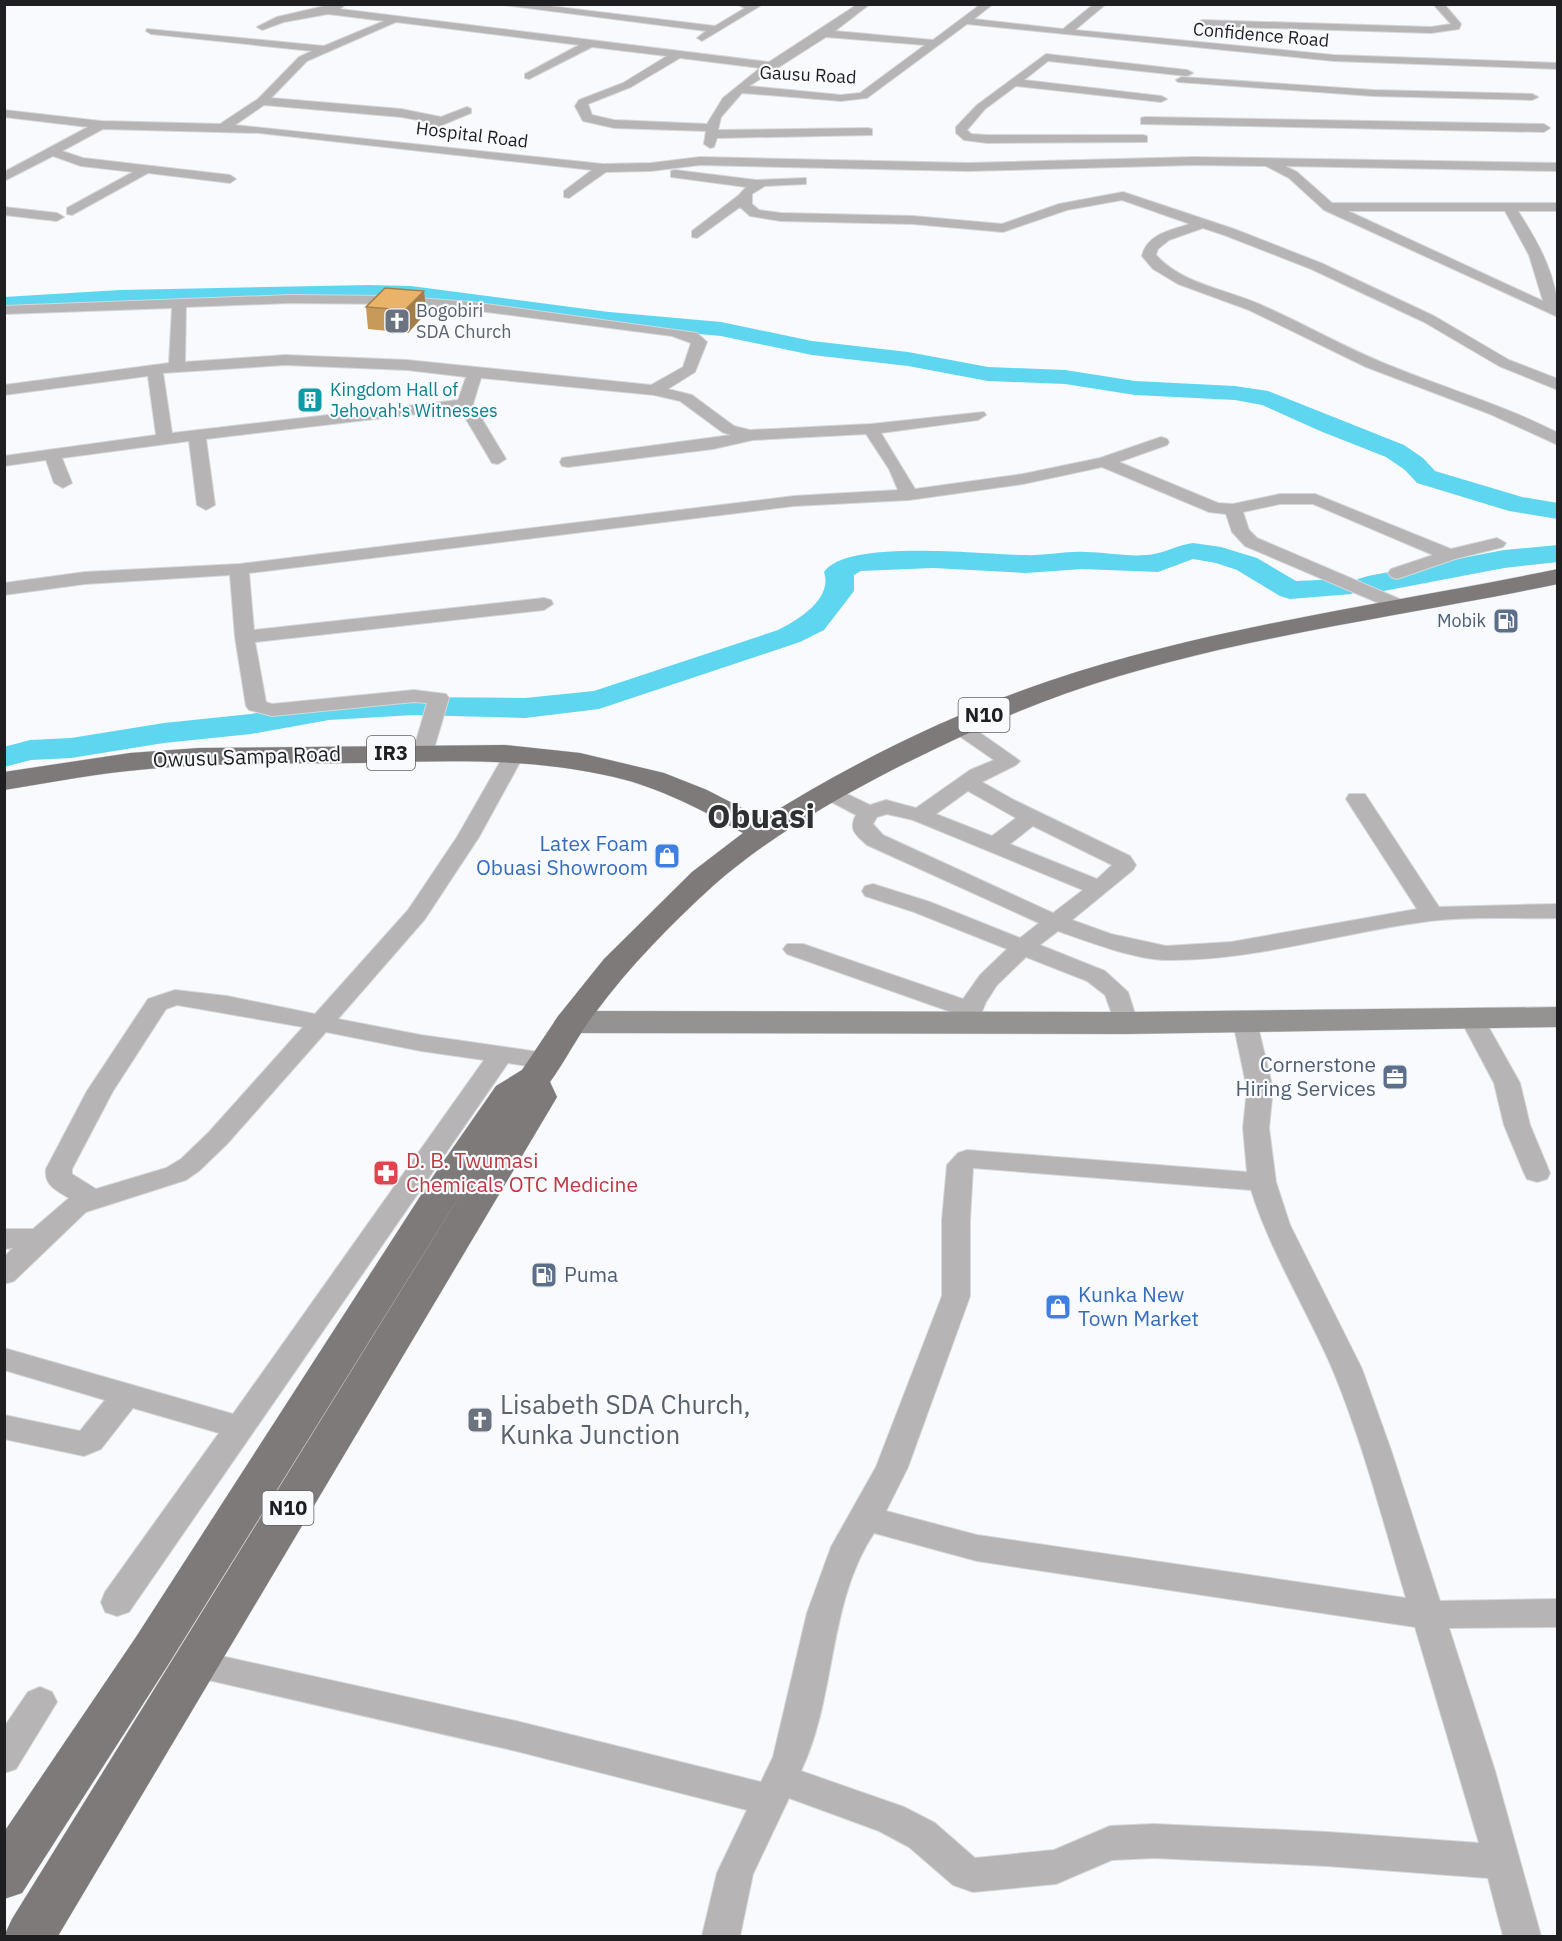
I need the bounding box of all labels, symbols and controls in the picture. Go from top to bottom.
street label: Confidence Road [1192,17,1330,52]
street label: Gausu Road [759,60,857,89]
street label: Hospital Road [415,116,530,153]
place label: Bogobiri SDA Church [416,299,512,343]
church icon: Bogobiri SDA Church [382,306,412,336]
place label: Kingdom Hall of Jehovah's Witnesses [330,378,498,422]
building icon: Kingdom Hall of Jehovah's Witnesses [295,385,325,415]
fuel station icon: Mobik [1491,606,1521,636]
place label: Mobik [1437,609,1487,632]
road number: N10 [958,698,1010,732]
road number: IR3 [367,736,415,770]
street label: Owusu Sampa Road [152,739,342,773]
district label: Obuasi [707,794,815,837]
place label: Latex Foam Obuasi Showroom [476,829,648,881]
shop icon: Latex Foam Obuasi Showroom [652,841,682,871]
place label: Cornerstone Hiring Services [1236,1050,1376,1102]
office icon: Cornerstone Hiring Services [1380,1062,1410,1092]
place label: D. B. Twumasi Chemicals OTC Medicine [406,1146,638,1198]
pharmacy icon: D. B. Twumasi Chemicals OTC Medicine [371,1158,401,1188]
fuel station icon: Puma [529,1260,559,1290]
place label: Puma [564,1260,618,1288]
place label: Kunka New Town Market [1078,1280,1199,1332]
shop icon: Kunka New Town Market [1043,1292,1073,1322]
place label: Lisabeth SDA Church, Kunka Junction [500,1387,751,1451]
church icon: Lisabeth SDA Church, Kunka Junction [465,1405,495,1435]
road number: N10 [262,1491,314,1525]

